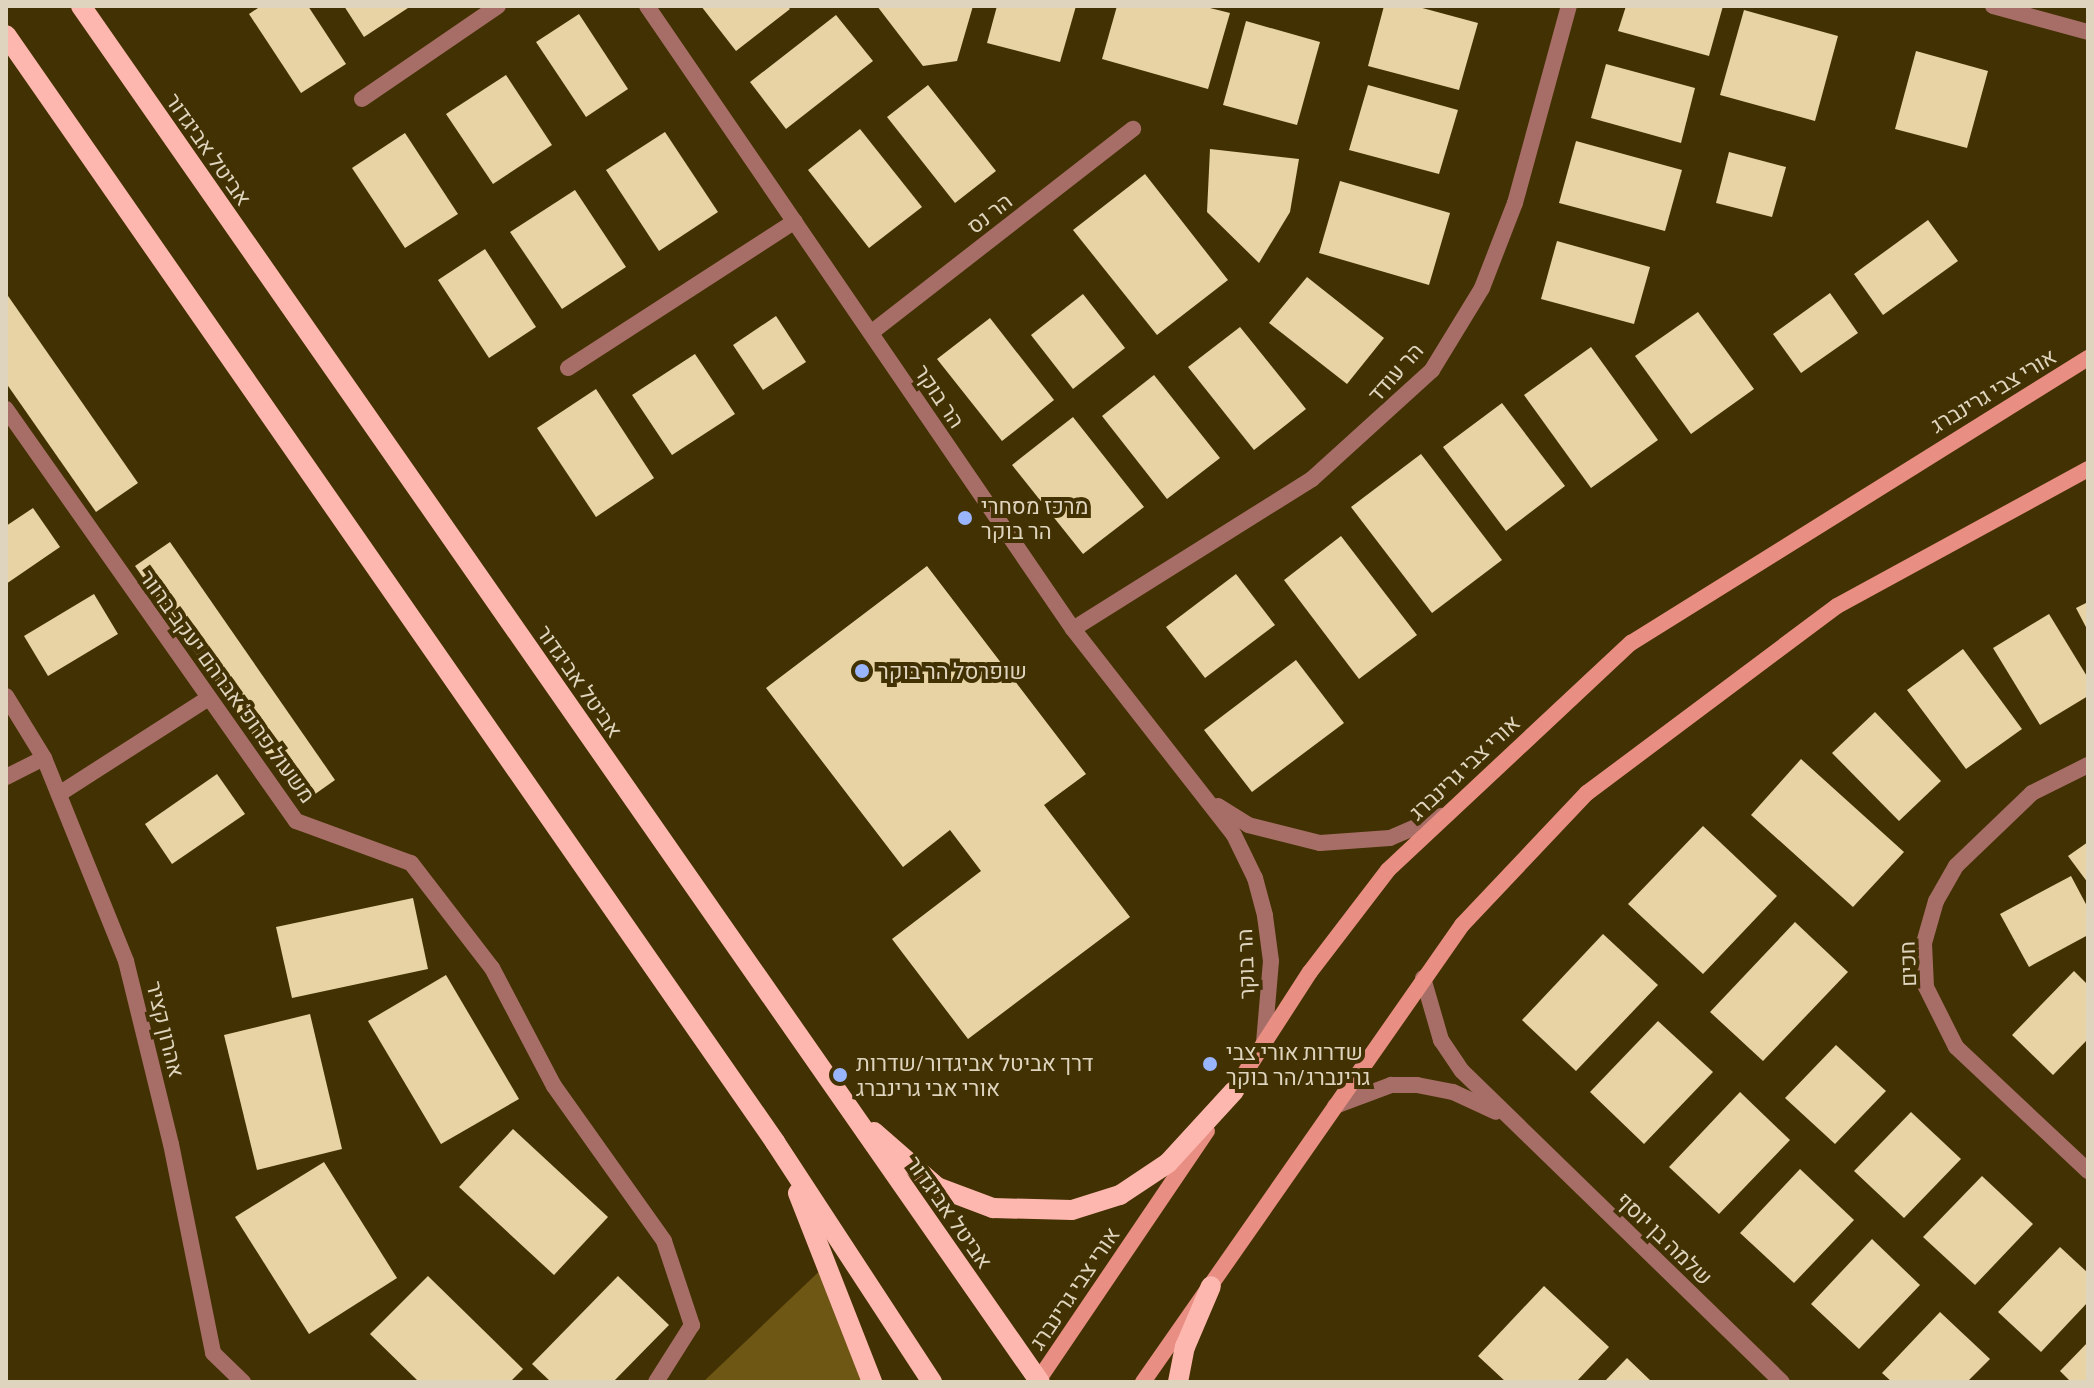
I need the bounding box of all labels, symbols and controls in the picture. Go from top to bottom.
street label: אביטל אביגדור [161,88,257,210]
street label: הר נס [961,187,1017,239]
street label: הר עודד [1362,337,1428,407]
street label: אורי צבי גרינברג [1925,342,2061,438]
street label: הר בוקר [909,359,971,433]
place label: מרכז מסחרי הר בוקר [981,492,1089,544]
marker: מרכז מסחרי הר בוקר [956,509,974,527]
street label: משעול פרופ' אברהם יעקב ברוור [135,564,321,808]
street label: אביטל אביגדור [532,620,628,742]
place label: שופרסל הר בוקר [878,658,1027,684]
marker: שופרסל הר בוקר [853,662,871,680]
street label: אורי צבי גרינברג [1403,709,1525,825]
street label: הר בוקר [1231,928,1259,1000]
street label: חכים [1893,941,1921,987]
street label: אהרון קציר [141,978,191,1080]
place label: שדרות אורי צבי גרינברג/הר בוקר [1226,1038,1370,1090]
place label: דרך אביטל אביגדור/שדרות אורי אבי גרינברג [856,1049,1094,1100]
marker: שדרות אורי צבי גרינברג/הר בוקר [1201,1055,1219,1073]
marker: דרך אביטל אביגדור/שדרות אורי אבי גרינברג [831,1066,849,1084]
street label: אביטל אביגדור [902,1151,998,1273]
street label: שלמה בן יוסף [1612,1186,1718,1290]
street label: אורי צבי גרינברג [1023,1222,1125,1354]

